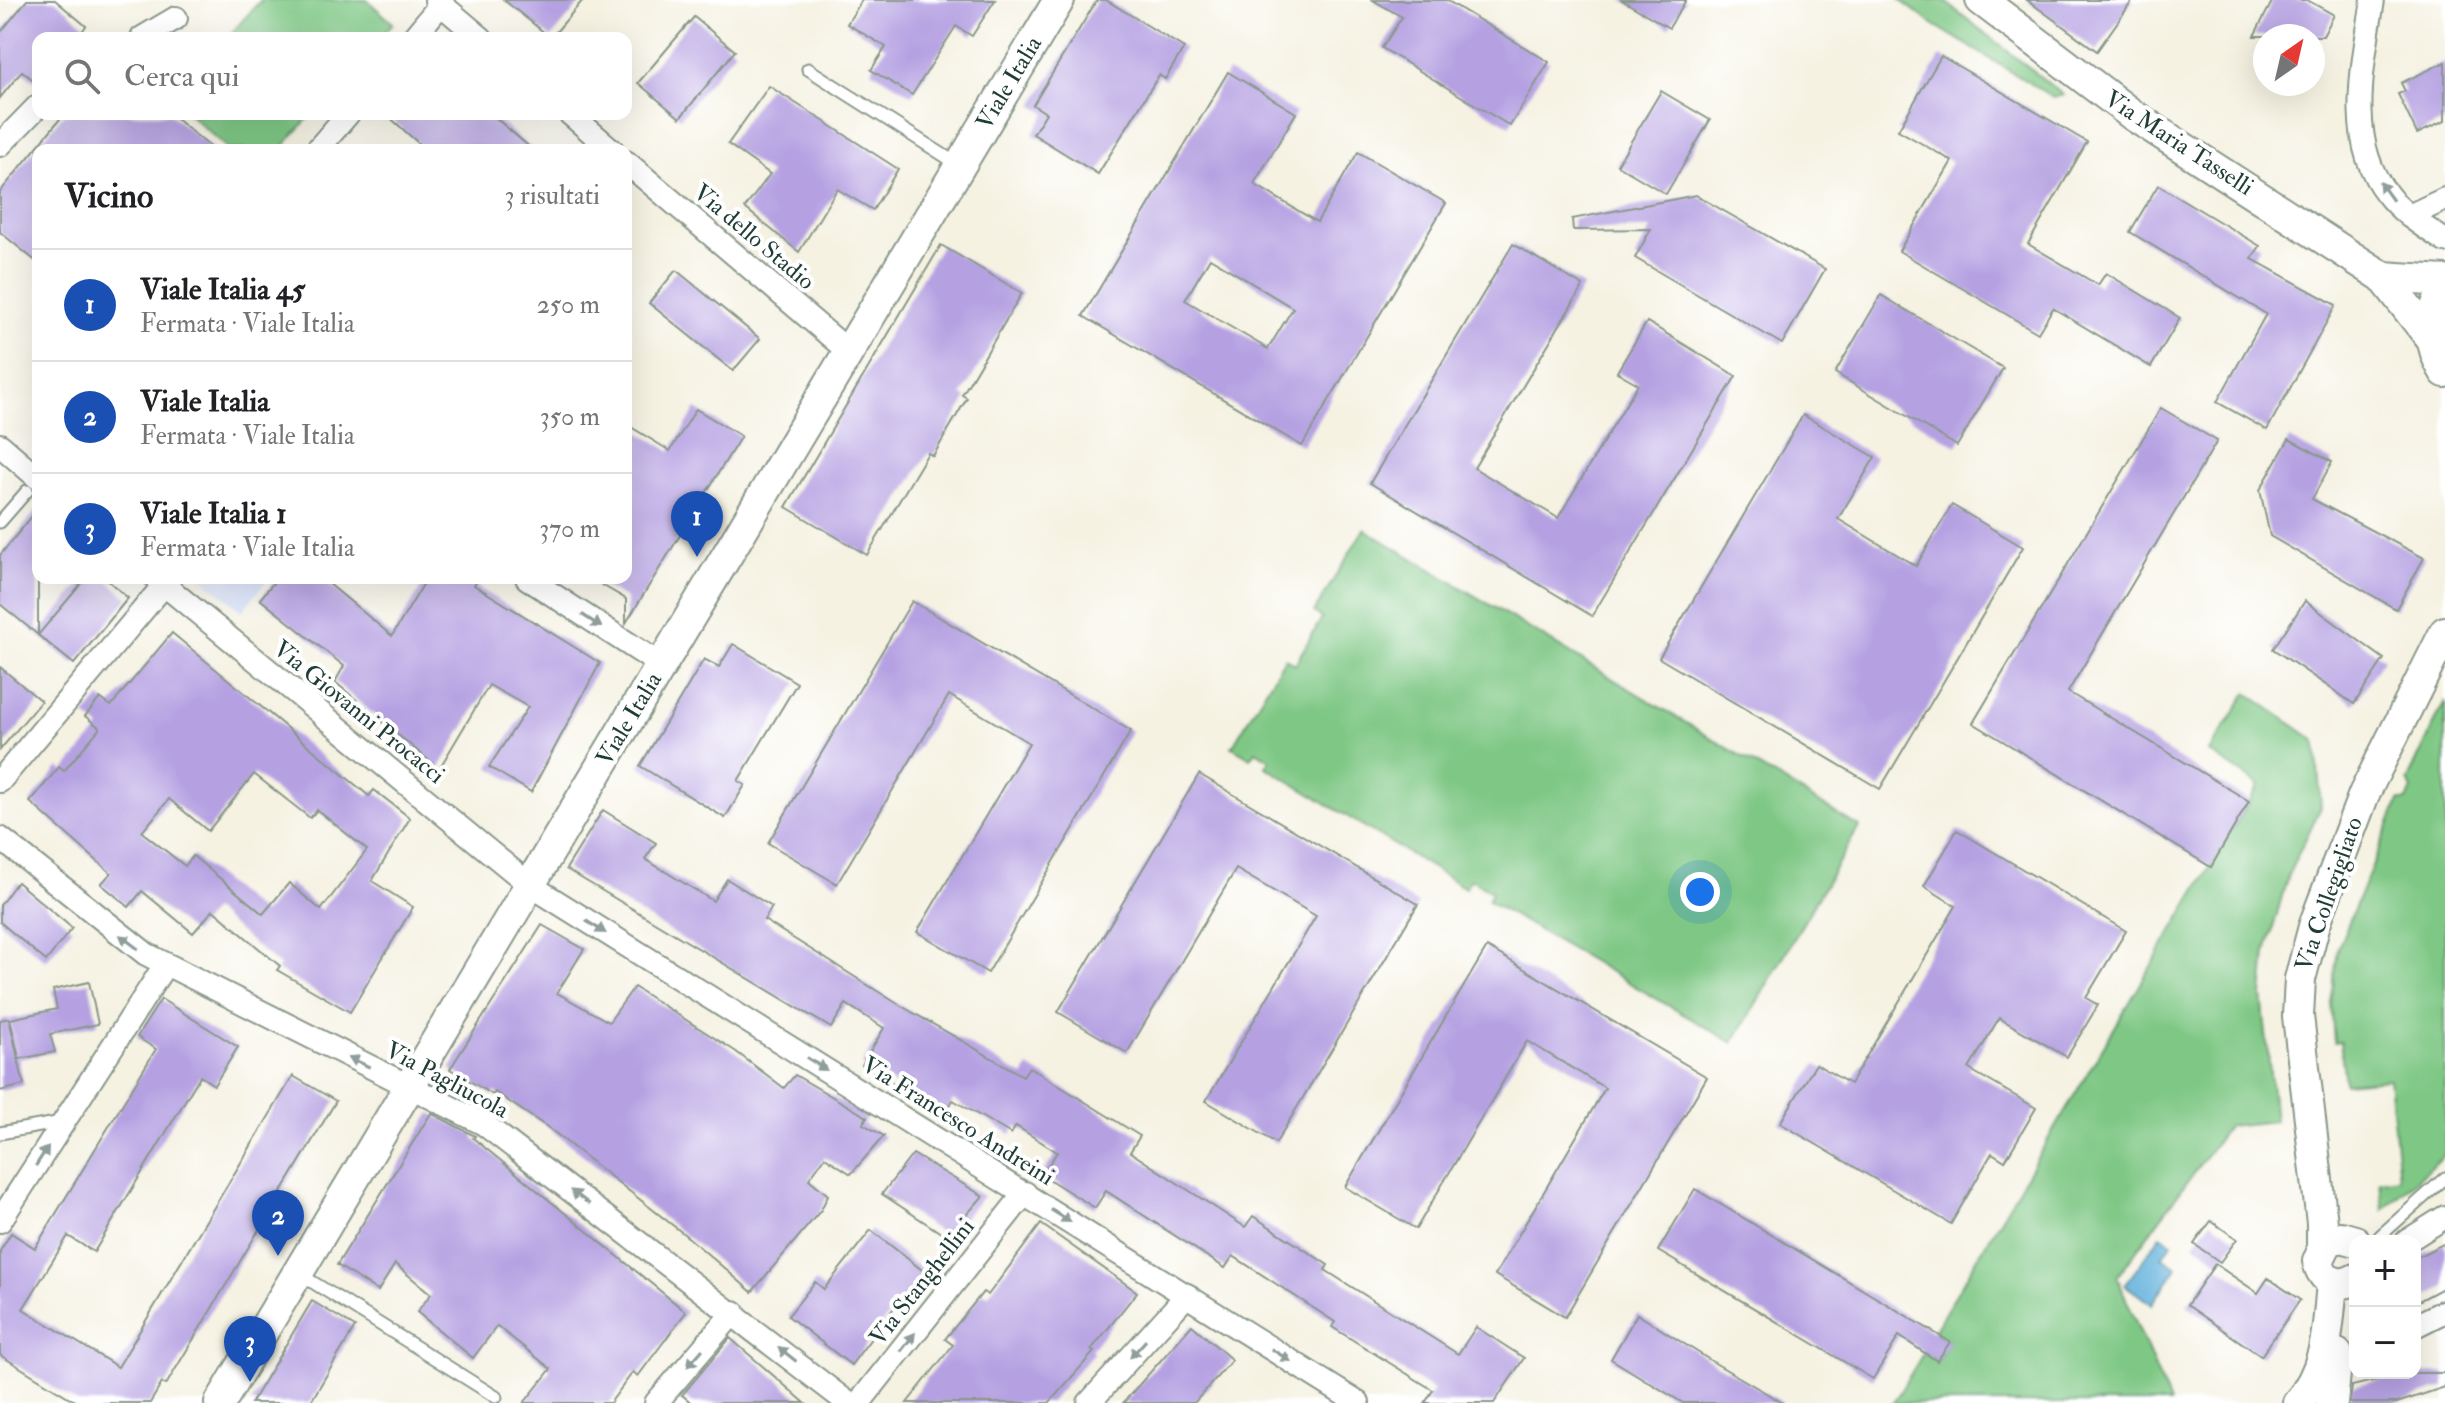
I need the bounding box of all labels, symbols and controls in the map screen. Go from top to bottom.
north arrow [2253,24,2325,96]
street label: Viale Italia [969,30,1050,135]
search box [32,32,632,120]
icon: search [60,54,104,98]
text: Cerca qui [124,58,240,95]
street label: Via Maria Tasselli [2099,83,2259,203]
text: Vicino [64,175,153,218]
street label: Via dello Stadio [687,177,821,297]
text: 3 risultati [505,180,600,212]
one-way arrow [2378,180,2394,202]
text: Viale Italia 45 [140,271,305,308]
text: 1 [85,289,95,321]
text: 250 m [537,289,600,321]
text: Fermata · Viale Italia [140,308,355,340]
text: Viale Italia [140,383,270,420]
text: 2 [83,401,97,433]
text: 350 m [540,401,600,433]
text: Fermata · Viale Italia [140,420,355,452]
pin: 1 [671,491,723,557]
text: Viale Italia 1 [140,495,287,532]
text: 3 [85,513,95,545]
text: 370 m [539,513,600,545]
text: Fermata · Viale Italia [140,532,355,564]
one-way arrow [582,613,603,628]
street label: Via Giovanni Procacci [267,633,451,791]
street label: Viale Italia [589,666,670,771]
street label: Via Collegigliato [2288,813,2370,975]
your location [1680,872,1720,912]
one-way arrow [584,919,607,934]
one-way arrow [119,934,139,950]
street label: Via Pagliucola [380,1035,515,1126]
street label: Via Francesco Andreini [856,1049,1060,1193]
one-way arrow [348,1055,371,1069]
one-way arrow [806,1056,828,1070]
one-way arrow [35,1145,49,1167]
one-way arrow [569,1189,591,1205]
pin: 2 [252,1190,304,1256]
one-way arrow [1051,1208,1072,1223]
street label: Via Stanghellini [863,1212,981,1352]
map controls [2349,1235,2421,1379]
button: + [2349,1235,2421,1307]
button: − [2349,1307,2421,1379]
pin: 3 [224,1316,276,1382]
one-way arrow [899,1332,915,1352]
one-way arrow [1129,1339,1147,1359]
one-way arrow [687,1347,704,1367]
one-way arrow [777,1347,797,1363]
one-way arrow [1270,1347,1292,1361]

